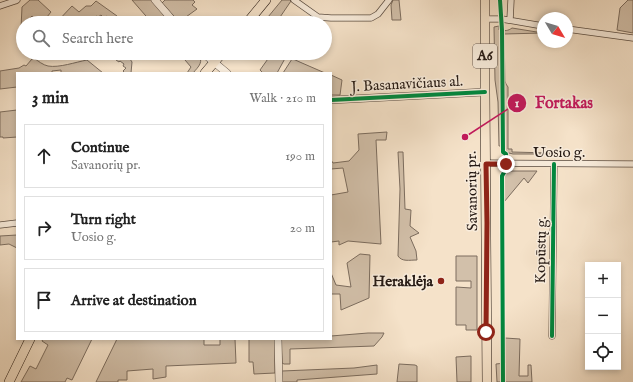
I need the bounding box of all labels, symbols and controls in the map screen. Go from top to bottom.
north arrow [537,12,573,48]
search box [16,16,332,60]
icon: search [30,27,52,49]
text: Search here [62,29,133,48]
road number: A6 [473,44,497,68]
street label: J. Basanavičiaus al. [348,72,464,97]
text: 3 min [32,88,69,109]
callout: Fortakas [507,89,601,117]
text: Walk · 210 m [250,90,316,107]
text: Fortakas [535,94,593,114]
text: 1 [515,96,520,111]
text: Continue [71,138,129,157]
street label: Uosio g. [533,143,585,162]
icon: ahead [33,145,55,167]
text: 190 m [285,148,315,165]
street label: Savanorių pr. [462,151,482,231]
route end [497,155,515,173]
text: Savanorių pr. [71,157,141,174]
text: Turn right [71,210,136,229]
street label: Kopūstų g. [531,216,551,284]
icon: right [33,217,55,239]
text: 20 m [290,220,315,237]
text: Uosio g. [71,229,116,246]
map controls [585,262,621,370]
button: + [585,262,621,298]
place label: Heraklėja [372,272,434,291]
marker: Heraklėja [436,276,446,286]
icon: arrive [33,289,55,311]
text: Arrive at destination [71,291,197,310]
button: − [585,298,621,334]
route start [477,323,495,341]
button: locate [585,334,621,370]

